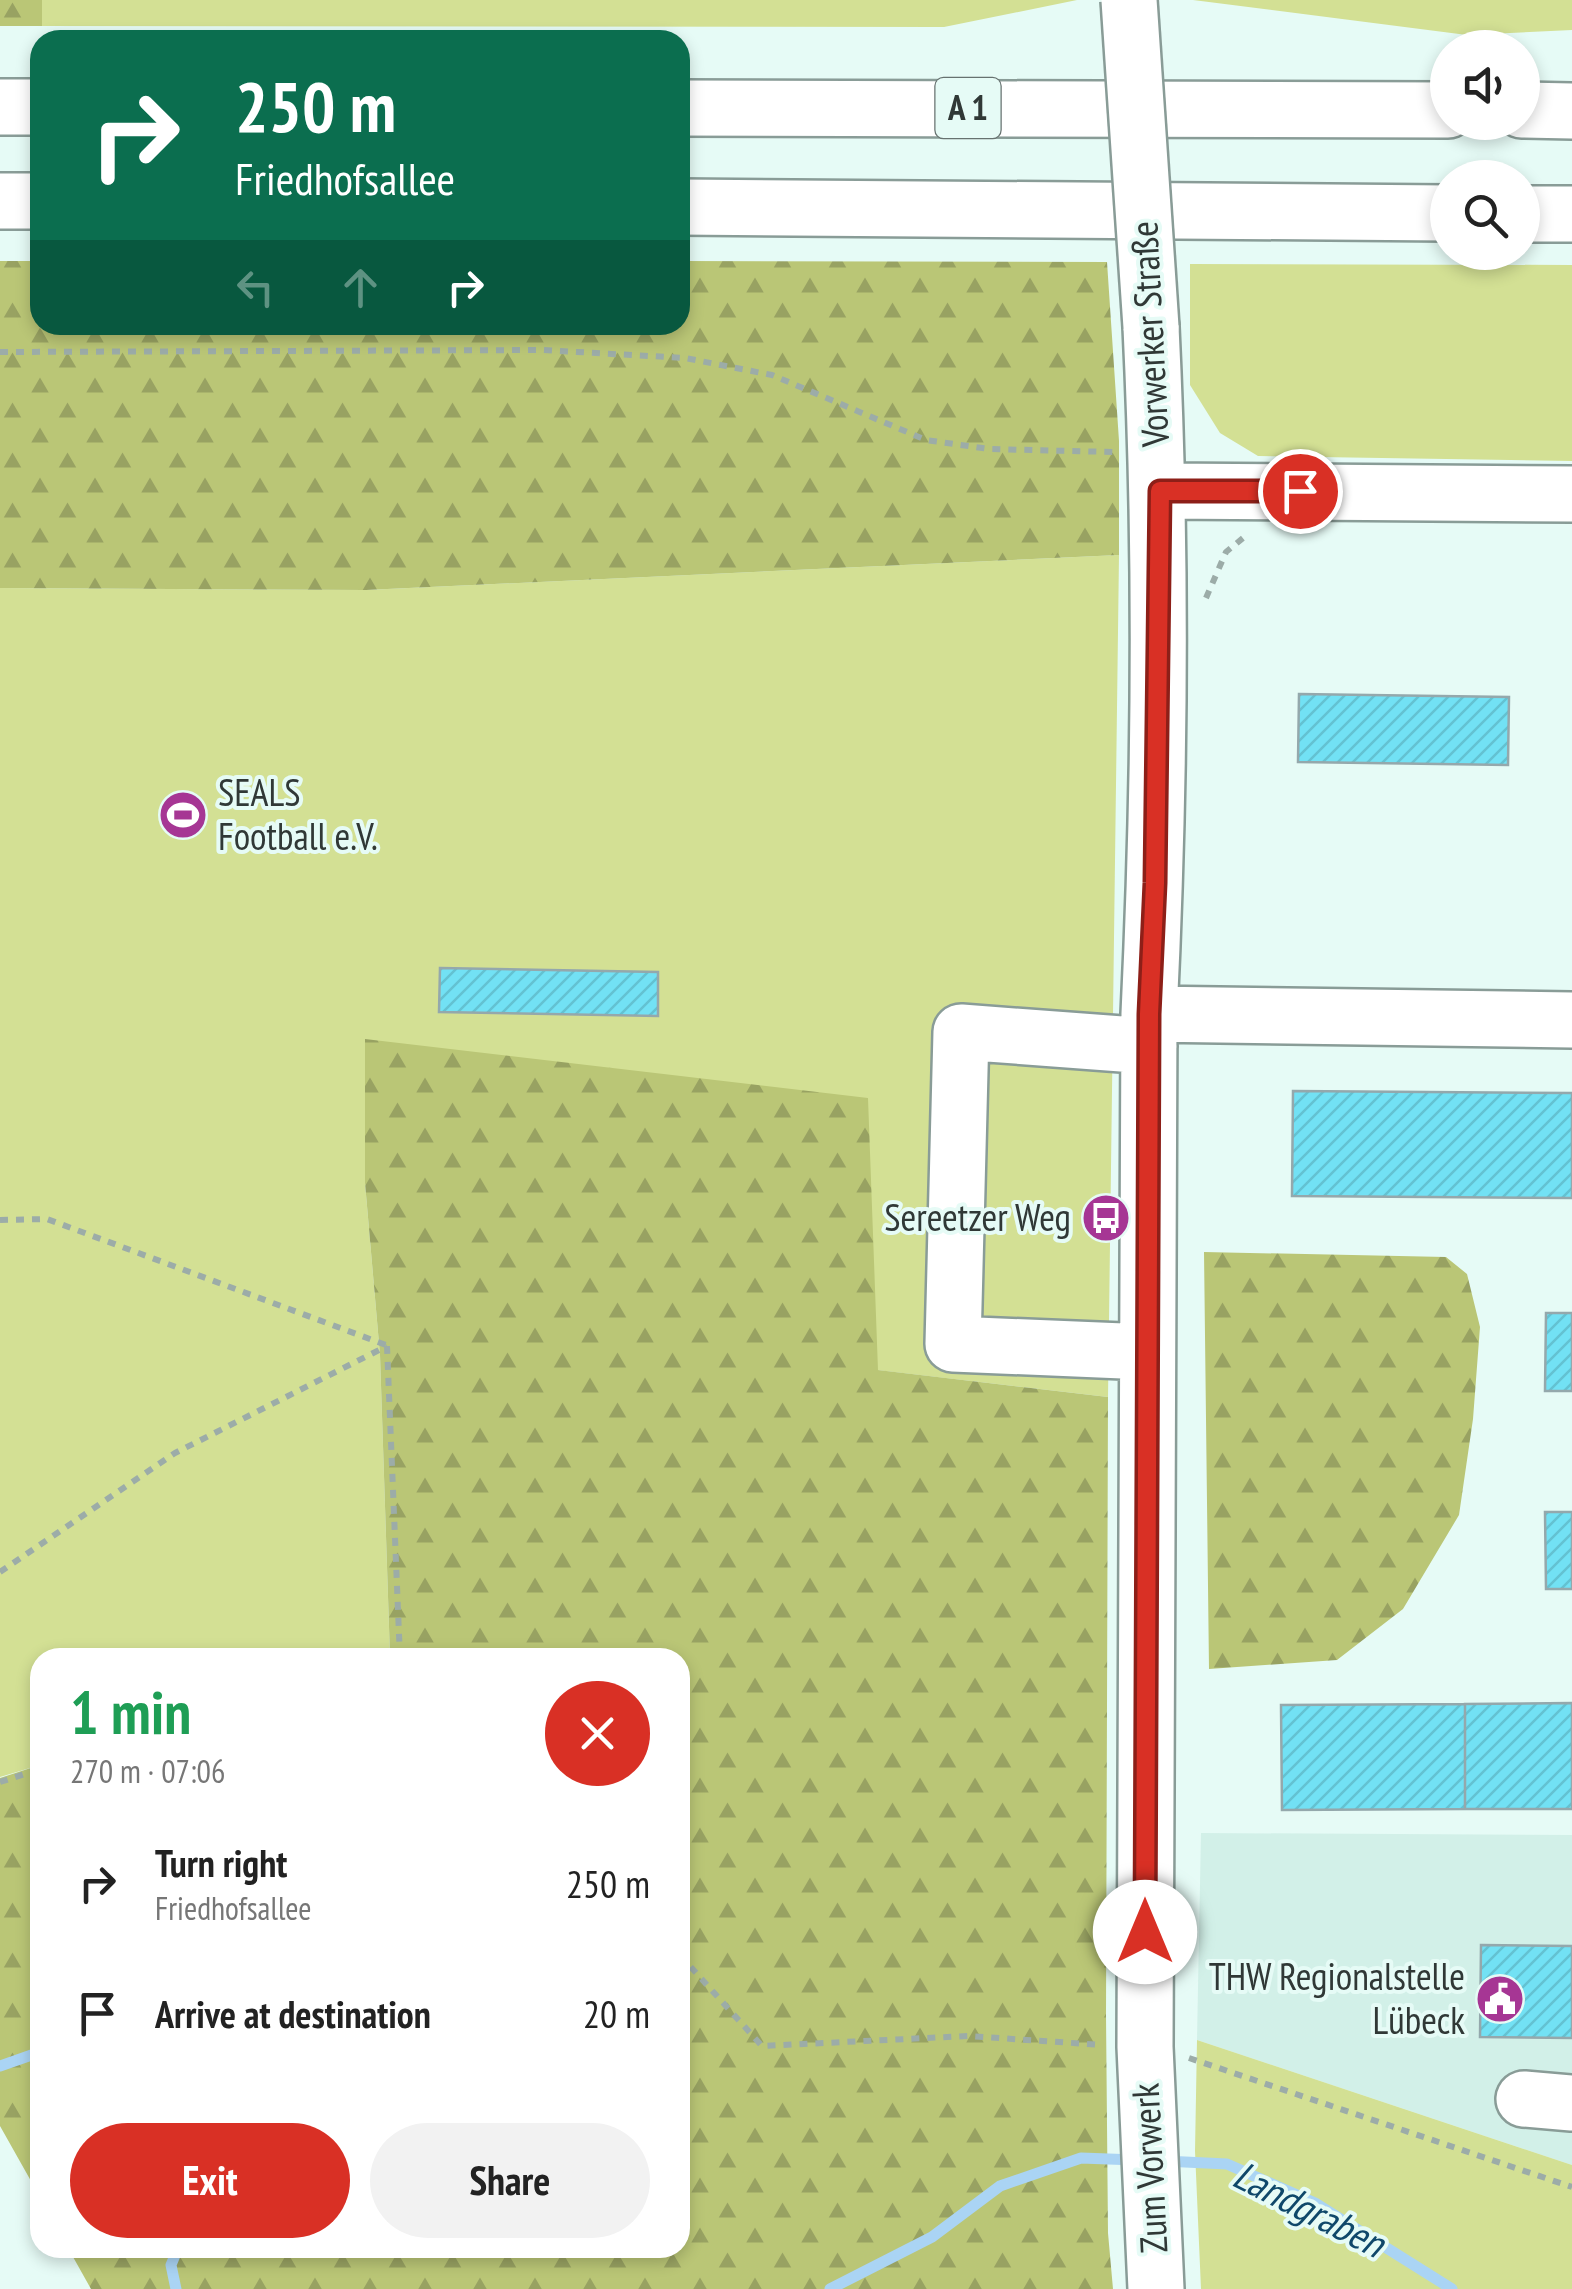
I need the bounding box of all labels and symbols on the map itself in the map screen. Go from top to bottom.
road number: A 1 [936,78,1000,138]
street label: Vorwerker Straße [1118,220,1179,449]
pin [1258,449,1343,534]
place label: SEALS Football e.V. [218,767,378,860]
sports icon: SEALS Football e.V. [157,789,209,841]
place label: Sereetzer Weg [884,1192,1071,1241]
bus stop icon: Sereetzer Weg [1080,1192,1132,1244]
position arrow [1093,1880,1197,1984]
place label: THW Regionalstelle Lübeck [1209,1951,1465,2044]
public building icon: THW Regionalstelle Lübeck [1474,1973,1526,2025]
street label: Zum Vorwerk [1120,2082,1177,2254]
water label: Landgraben [1225,2148,1396,2269]

